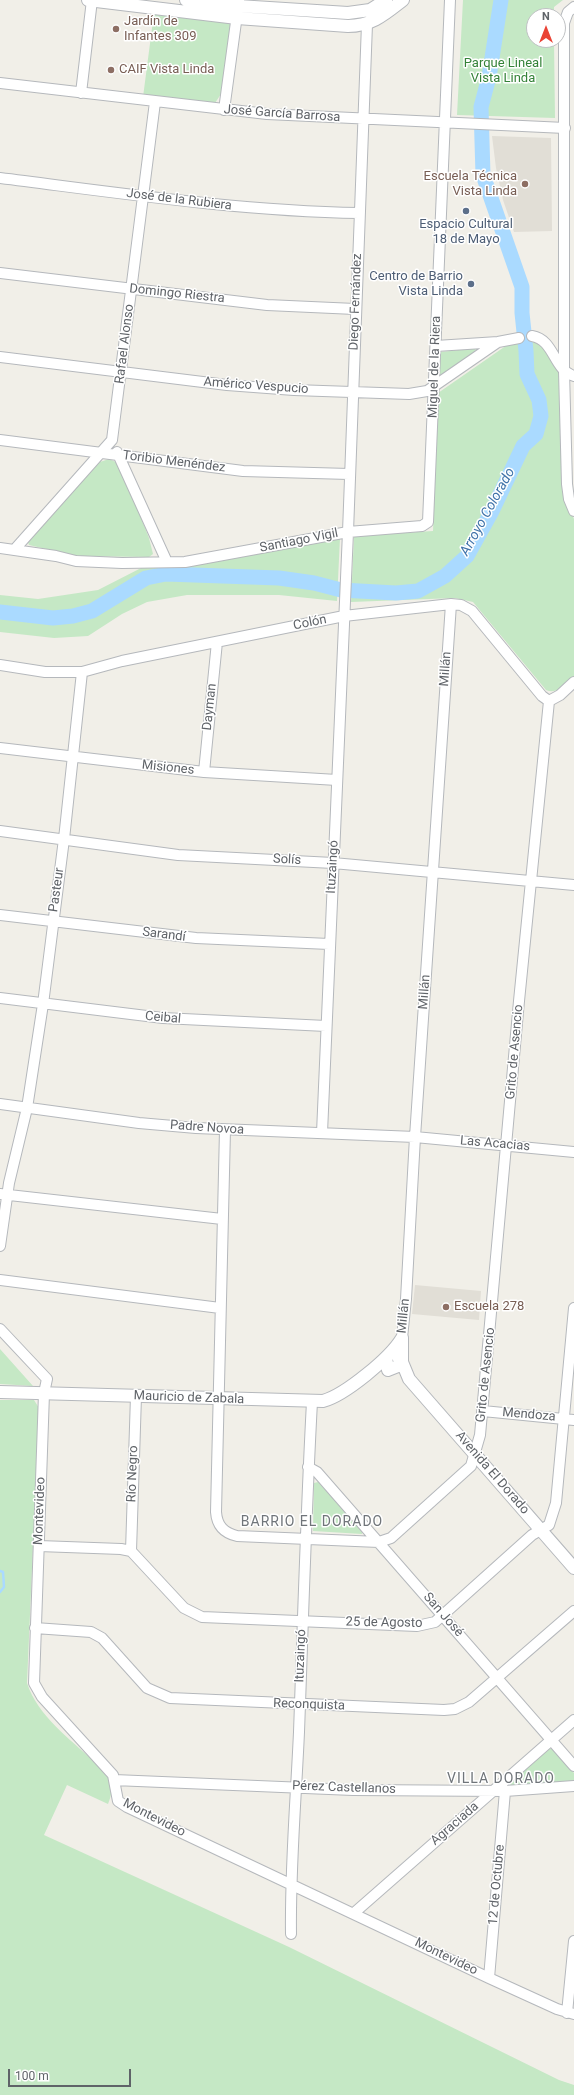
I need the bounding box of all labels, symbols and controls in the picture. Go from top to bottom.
north arrow [526,8,566,48]
text: N [542,10,550,23]
place label: Jardín de Infantes 309 [124,14,196,45]
marker: Jardín de Infantes 309 [111,24,121,34]
park label: Parque Lineal Vista Linda [464,56,542,87]
place label: CAIF Vista Linda [119,62,214,78]
marker: CAIF Vista Linda [106,65,116,75]
street label: José García Barrosa [223,102,341,126]
place label: Escuela Técnica Vista Linda [424,169,517,200]
marker: Escuela Técnica Vista Linda [520,179,530,189]
street label: José de la Rubiera [125,186,233,214]
marker: Espacio Cultural 18 de Mayo [461,206,471,216]
place label: Espacio Cultural 18 de Mayo [419,217,513,248]
street label: Diego Fernández [347,253,365,351]
place label: Centro de Barrio Vista Linda [369,269,463,300]
marker: Centro de Barrio Vista Linda [466,279,476,289]
street label: Domingo Riestra [129,281,225,307]
street label: Rafael Alonso [112,303,138,385]
street label: Miguel de la Riera [425,316,445,418]
street label: Américo Vespucio [203,375,309,397]
street label: Toribio Menéndez [122,448,226,476]
water label: Arroyo Colorado [457,465,519,559]
street label: Santiago Vigil [259,526,339,556]
street label: Colón [292,612,328,634]
street label: Millán [437,651,455,687]
street label: Dayman [200,683,220,731]
street label: Misiones [141,757,195,779]
street label: Ituzaingó [324,840,342,894]
street label: Solís [273,851,301,869]
street label: Pasteur [46,867,68,913]
street label: Sarandí [141,925,187,945]
street label: Millán [416,974,434,1010]
street label: Grito de Asencio [503,1004,527,1100]
street label: Ceibal [144,1009,182,1027]
street label: Padre Novoa [169,1118,245,1138]
street label: Las Acacias [459,1133,531,1155]
street label: Millán [394,1298,414,1334]
place label: Escuela 278 [454,1299,524,1315]
marker: Escuela 278 [441,1302,451,1312]
street label: Grito de Asencio [473,1327,499,1423]
street label: Mauricio de Zabala [133,1388,245,1408]
street label: Mendoza [502,1405,556,1425]
street label: Avenida El Dorado [452,1428,532,1518]
street label: Río Negro [124,1445,142,1503]
street label: Montevideo [31,1477,49,1545]
district label: BARRIO EL DORADO [241,1514,383,1530]
street label: San José [420,1590,466,1640]
street label: 25 de Agosto [346,1615,422,1631]
street label: Ituzaingó [292,1629,310,1683]
street label: Reconquista [273,1696,345,1714]
district label: VILLA DORADO [447,1771,555,1787]
street label: Pérez Castellanos [292,1778,396,1798]
street label: Montevideo [120,1796,188,1840]
street label: Agraciada [428,1799,482,1849]
street label: 12 de Octubre [486,1844,508,1926]
street label: Montevideo [412,1935,480,1979]
scale bar [10,2061,133,2087]
text: 100 m [15,2069,49,2083]

